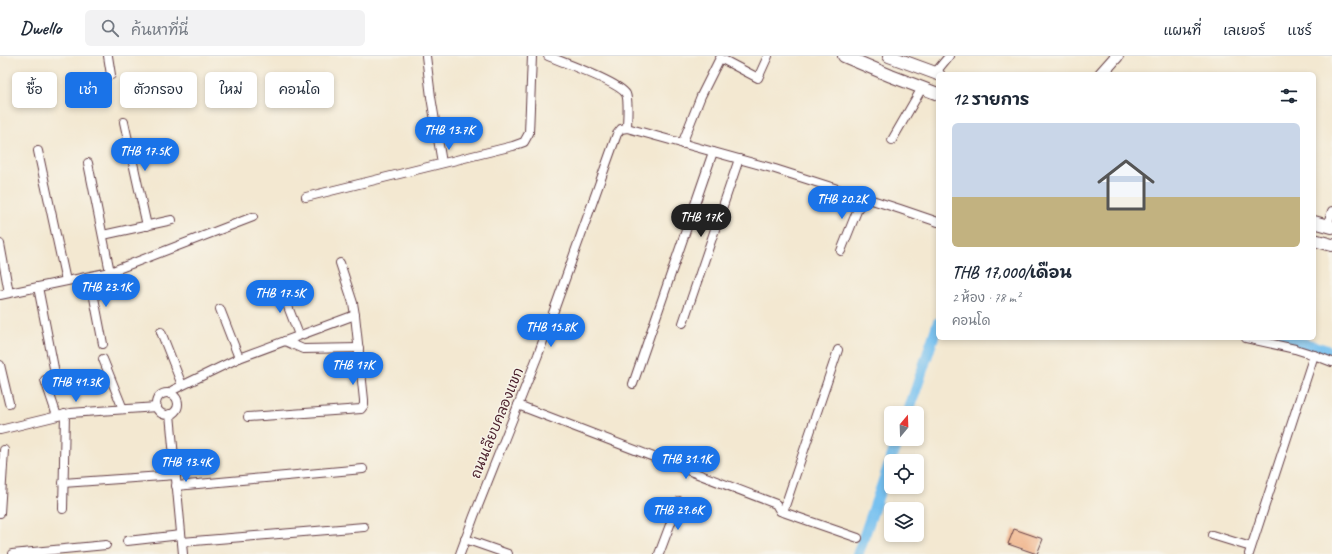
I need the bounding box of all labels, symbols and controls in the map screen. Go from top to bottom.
search box [85,10,365,46]
text: Dwello [20,16,61,40]
icon: search [99,17,121,39]
text: ค้นหาที่นี่ [131,21,188,40]
text: แผนที่ [1163,22,1201,39]
text: เลเยอร์ [1223,22,1265,39]
text: แชร์ [1287,22,1312,39]
chip: ซื้อ [12,72,57,108]
chip: เช่า [65,72,112,108]
chip: ตัวกรอง [120,72,197,108]
chip: ใหม่ [205,72,257,108]
chip: คอนโด [265,72,334,108]
icon: filters [1278,85,1300,107]
text: 12 รายการ [952,89,1029,110]
pin: THB 13.7K [403,117,495,151]
text: THB 13.7K [424,122,474,138]
pin: THB 17.5K [99,138,191,172]
text: THB 17.5K [120,143,170,159]
icon: home [1090,149,1162,221]
pin: THB 20.2K [796,186,888,220]
text: THB 20.2K [817,191,867,207]
pin: THB 17K [664,204,738,238]
text: THB 17K [680,209,722,225]
text: THB 17,000/เดือน [952,262,1072,283]
pin: THB 23.1K [60,274,152,308]
text: THB 23.1K [81,279,131,295]
pin: THB 17.5K [234,280,326,314]
text: THB 17.5K [255,285,305,301]
text: 2 ห้อง · 78 m² [952,290,1020,306]
text: คอนโด [952,313,990,329]
pin: THB 15.8K [505,314,597,348]
text: THB 15.8K [526,319,576,335]
pin: THB 17K [316,352,390,386]
text: THB 17K [332,357,374,373]
street label: ถนนเลียบคลองแขก [467,365,527,481]
pin: THB 41.3K [30,369,122,403]
text: THB 41.3K [51,374,101,390]
north arrow [884,406,924,446]
map controls [884,406,924,542]
pin: THB 31.1K [640,446,732,480]
pin: THB 13.4K [140,449,232,483]
text: THB 31.1K [661,451,711,467]
text: THB 13.4K [161,454,211,470]
button: locate [884,454,924,494]
pin: THB 29.6K [632,497,724,531]
text: THB 29.6K [653,502,703,518]
button: layers [884,502,924,542]

